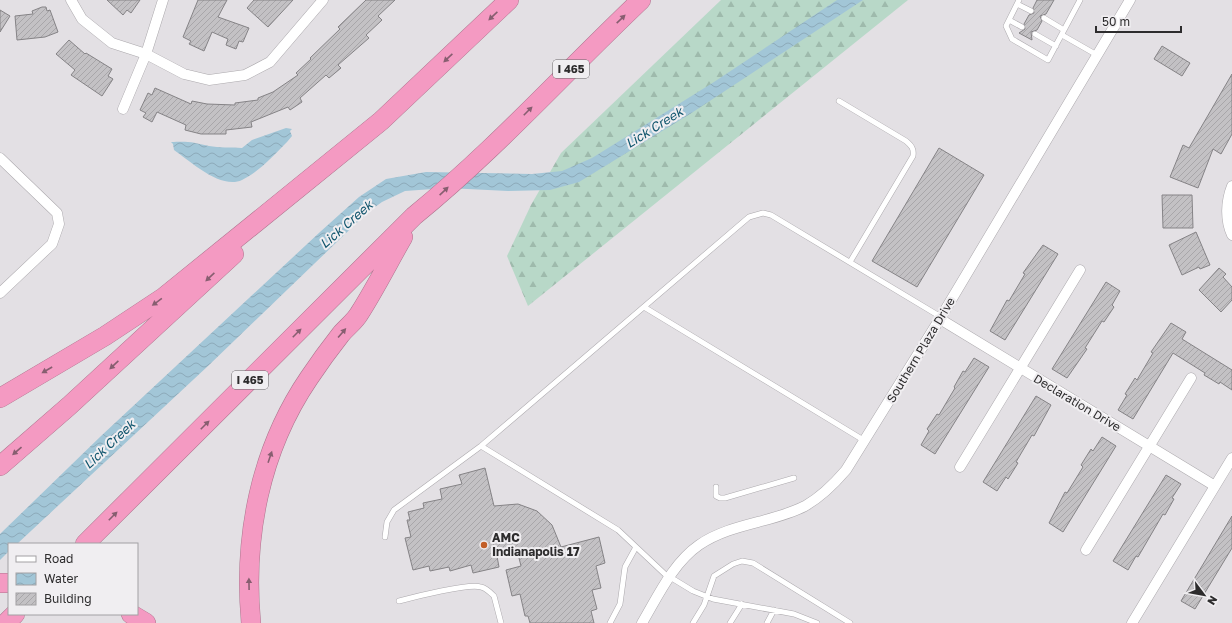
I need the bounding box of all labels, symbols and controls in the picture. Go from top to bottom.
scale bar [1096,8,1181,34]
one-way arrow [488,11,498,20]
text: 50 m [1102,14,1130,29]
one-way arrow [616,15,626,24]
one-way arrow [443,53,453,62]
road number: I 465 [553,60,589,78]
water label: Lick Creek [622,102,687,151]
one-way arrow [523,106,533,116]
one-way arrow [439,187,449,196]
water label: Lick Creek [316,196,377,251]
one-way arrow [205,272,215,282]
street label: Southern Plaza Drive [883,294,958,405]
one-way arrow [152,298,163,306]
one-way arrow [292,328,302,338]
one-way arrow [338,328,347,338]
one-way arrow [109,360,119,370]
one-way arrow [41,367,53,374]
road number: I 465 [232,371,268,389]
street label: Declaration Drive [1031,371,1124,435]
water label: Lick Creek [80,415,139,472]
one-way arrow [200,420,210,430]
one-way arrow [12,447,22,456]
one-way arrow [267,450,273,462]
one-way arrow [108,512,118,521]
place label: AMC Indianapolis 17 [492,530,580,559]
marker: AMC Indianapolis 17 [479,540,489,550]
legend [8,543,138,615]
text: Road [44,551,73,566]
text: Water [44,571,78,586]
north arrow [1184,575,1224,615]
one-way arrow [246,577,252,590]
text: Building [44,591,92,606]
text: N [1205,594,1221,608]

